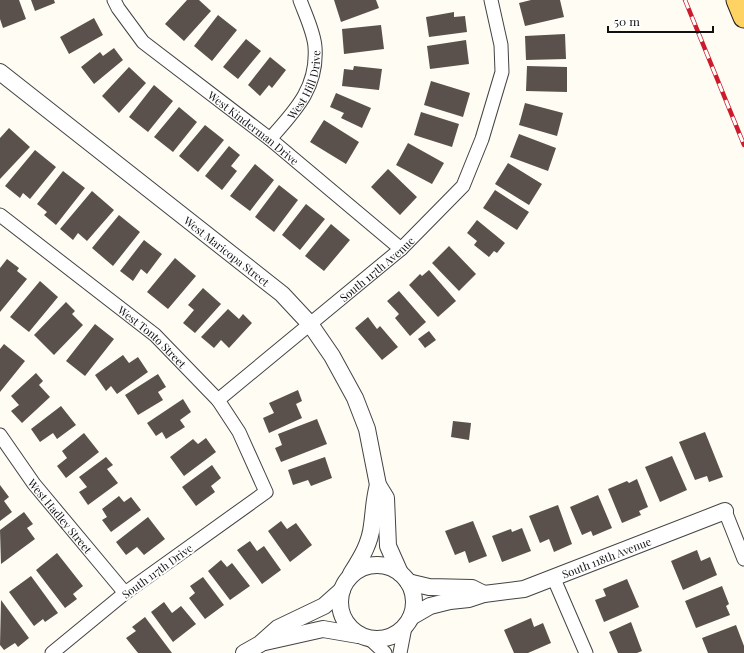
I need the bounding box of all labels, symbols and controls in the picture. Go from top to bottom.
scale bar [608,8,713,34]
text: 50 m [614,13,640,29]
street label: West Hill Drive [283,50,323,123]
street label: West Kinderman Drive [204,86,303,168]
street label: West Maricopa Street [180,212,273,289]
street label: South 117th Avenue [336,232,417,304]
street label: West Tonto Street [114,301,190,371]
street label: West Hadley Street [24,475,96,556]
street label: South 118th Avenue [559,533,653,581]
street label: South 117th Drive [119,540,196,602]

